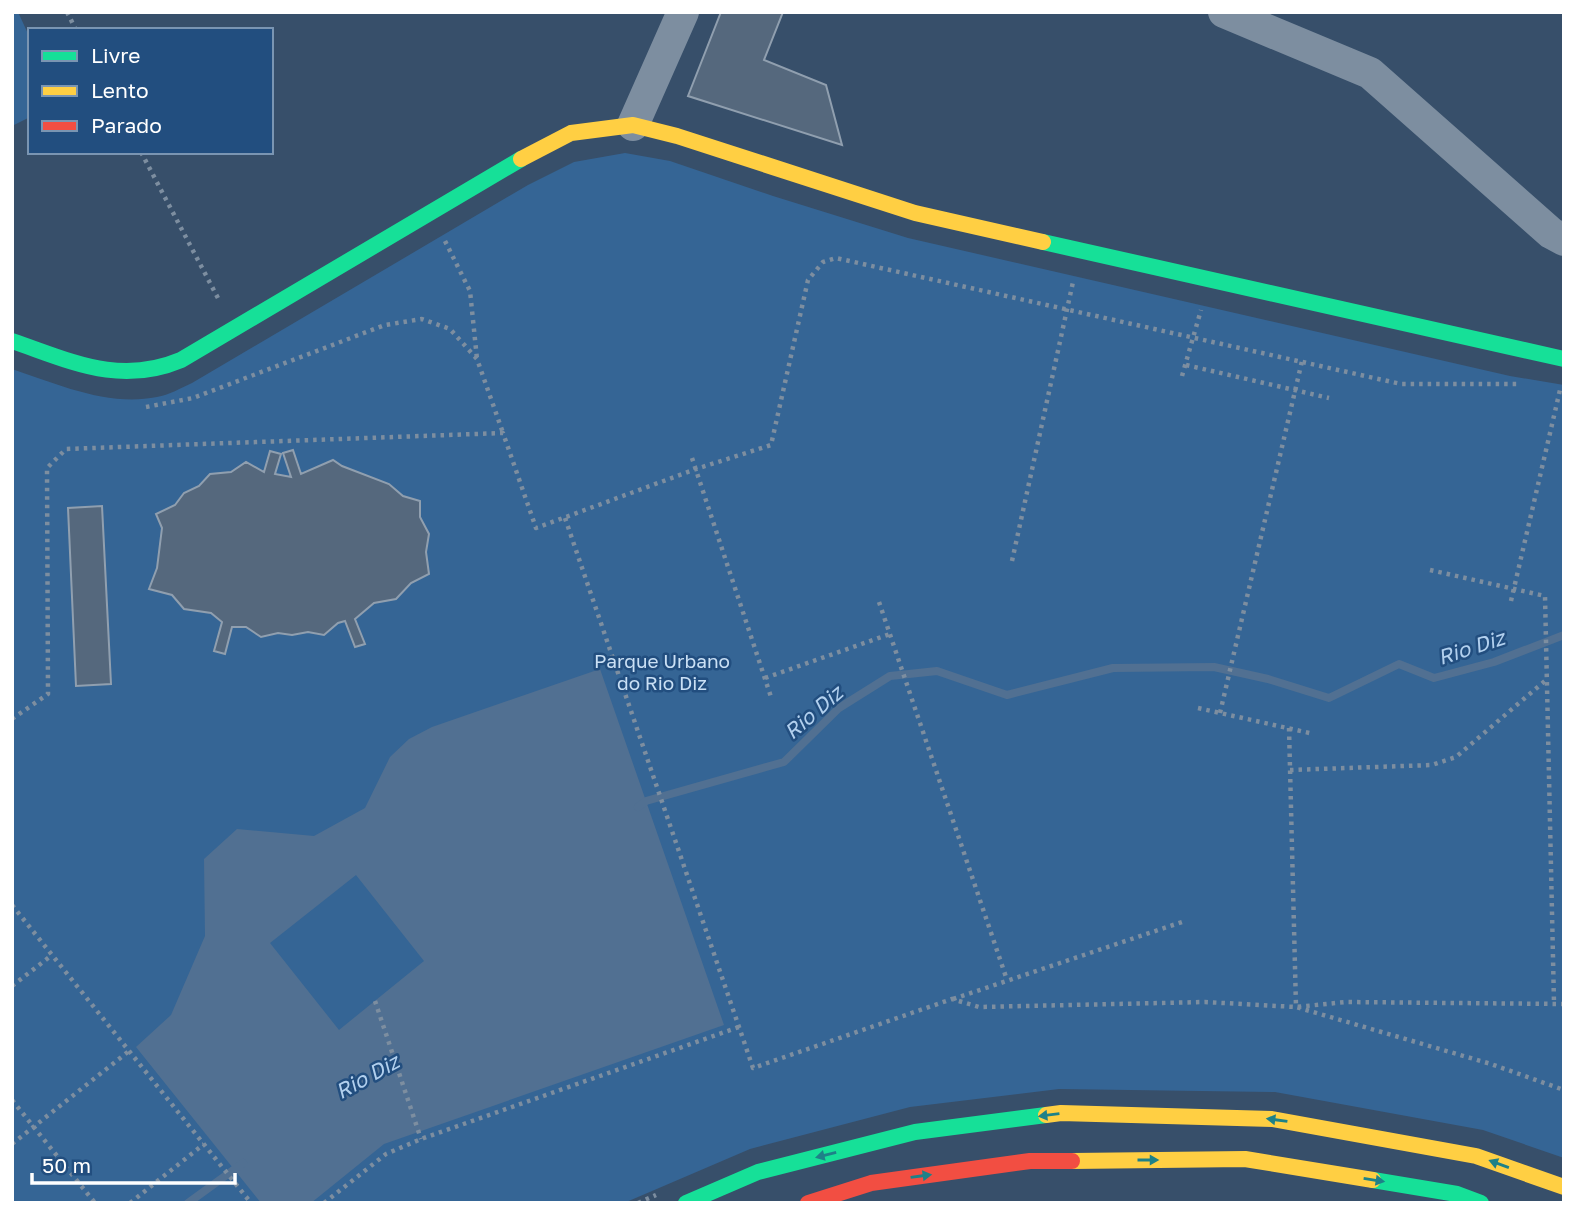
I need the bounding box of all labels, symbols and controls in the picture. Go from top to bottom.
legend [28,28,273,154]
text: Livre [91,42,141,68]
text: Lento [91,77,149,103]
text: Parado [91,112,162,138]
water label: Rio Diz [1434,623,1510,670]
park label: Parque Urbano do Rio Diz [594,649,730,694]
water label: Rio Diz [779,678,849,744]
water label: Rio Diz [331,1047,405,1104]
one-way arrow [1038,1109,1060,1120]
one-way arrow [1266,1115,1288,1126]
scale bar [32,1142,234,1186]
one-way arrow [815,1150,836,1160]
text: 50 m [42,1152,91,1178]
one-way arrow [1137,1154,1159,1166]
one-way arrow [1489,1158,1510,1169]
one-way arrow [911,1171,933,1182]
one-way arrow [1363,1175,1385,1186]

